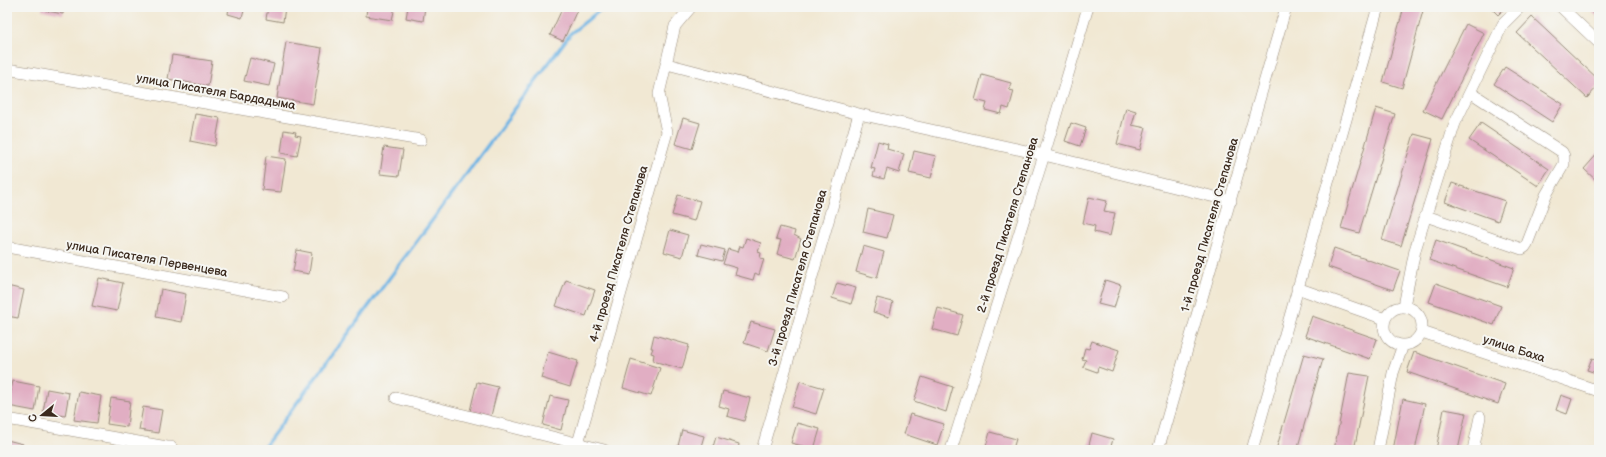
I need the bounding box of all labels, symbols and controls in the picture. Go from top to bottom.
street label: улица Писателя Бардадыма [135,71,297,113]
street label: 2-й проезд Писателя Степанова [974,135,1042,315]
street label: 1-й проезд Писателя Степанова [1178,136,1242,314]
street label: 4-й проезд Писателя Степанова [587,164,651,344]
street label: 3-й проезд Писателя Степанова [766,188,830,368]
street label: улица Писателя Первенцева [65,237,229,281]
street label: улица Баха [1481,332,1547,366]
north arrow [22,395,62,435]
text: С [25,412,40,424]

